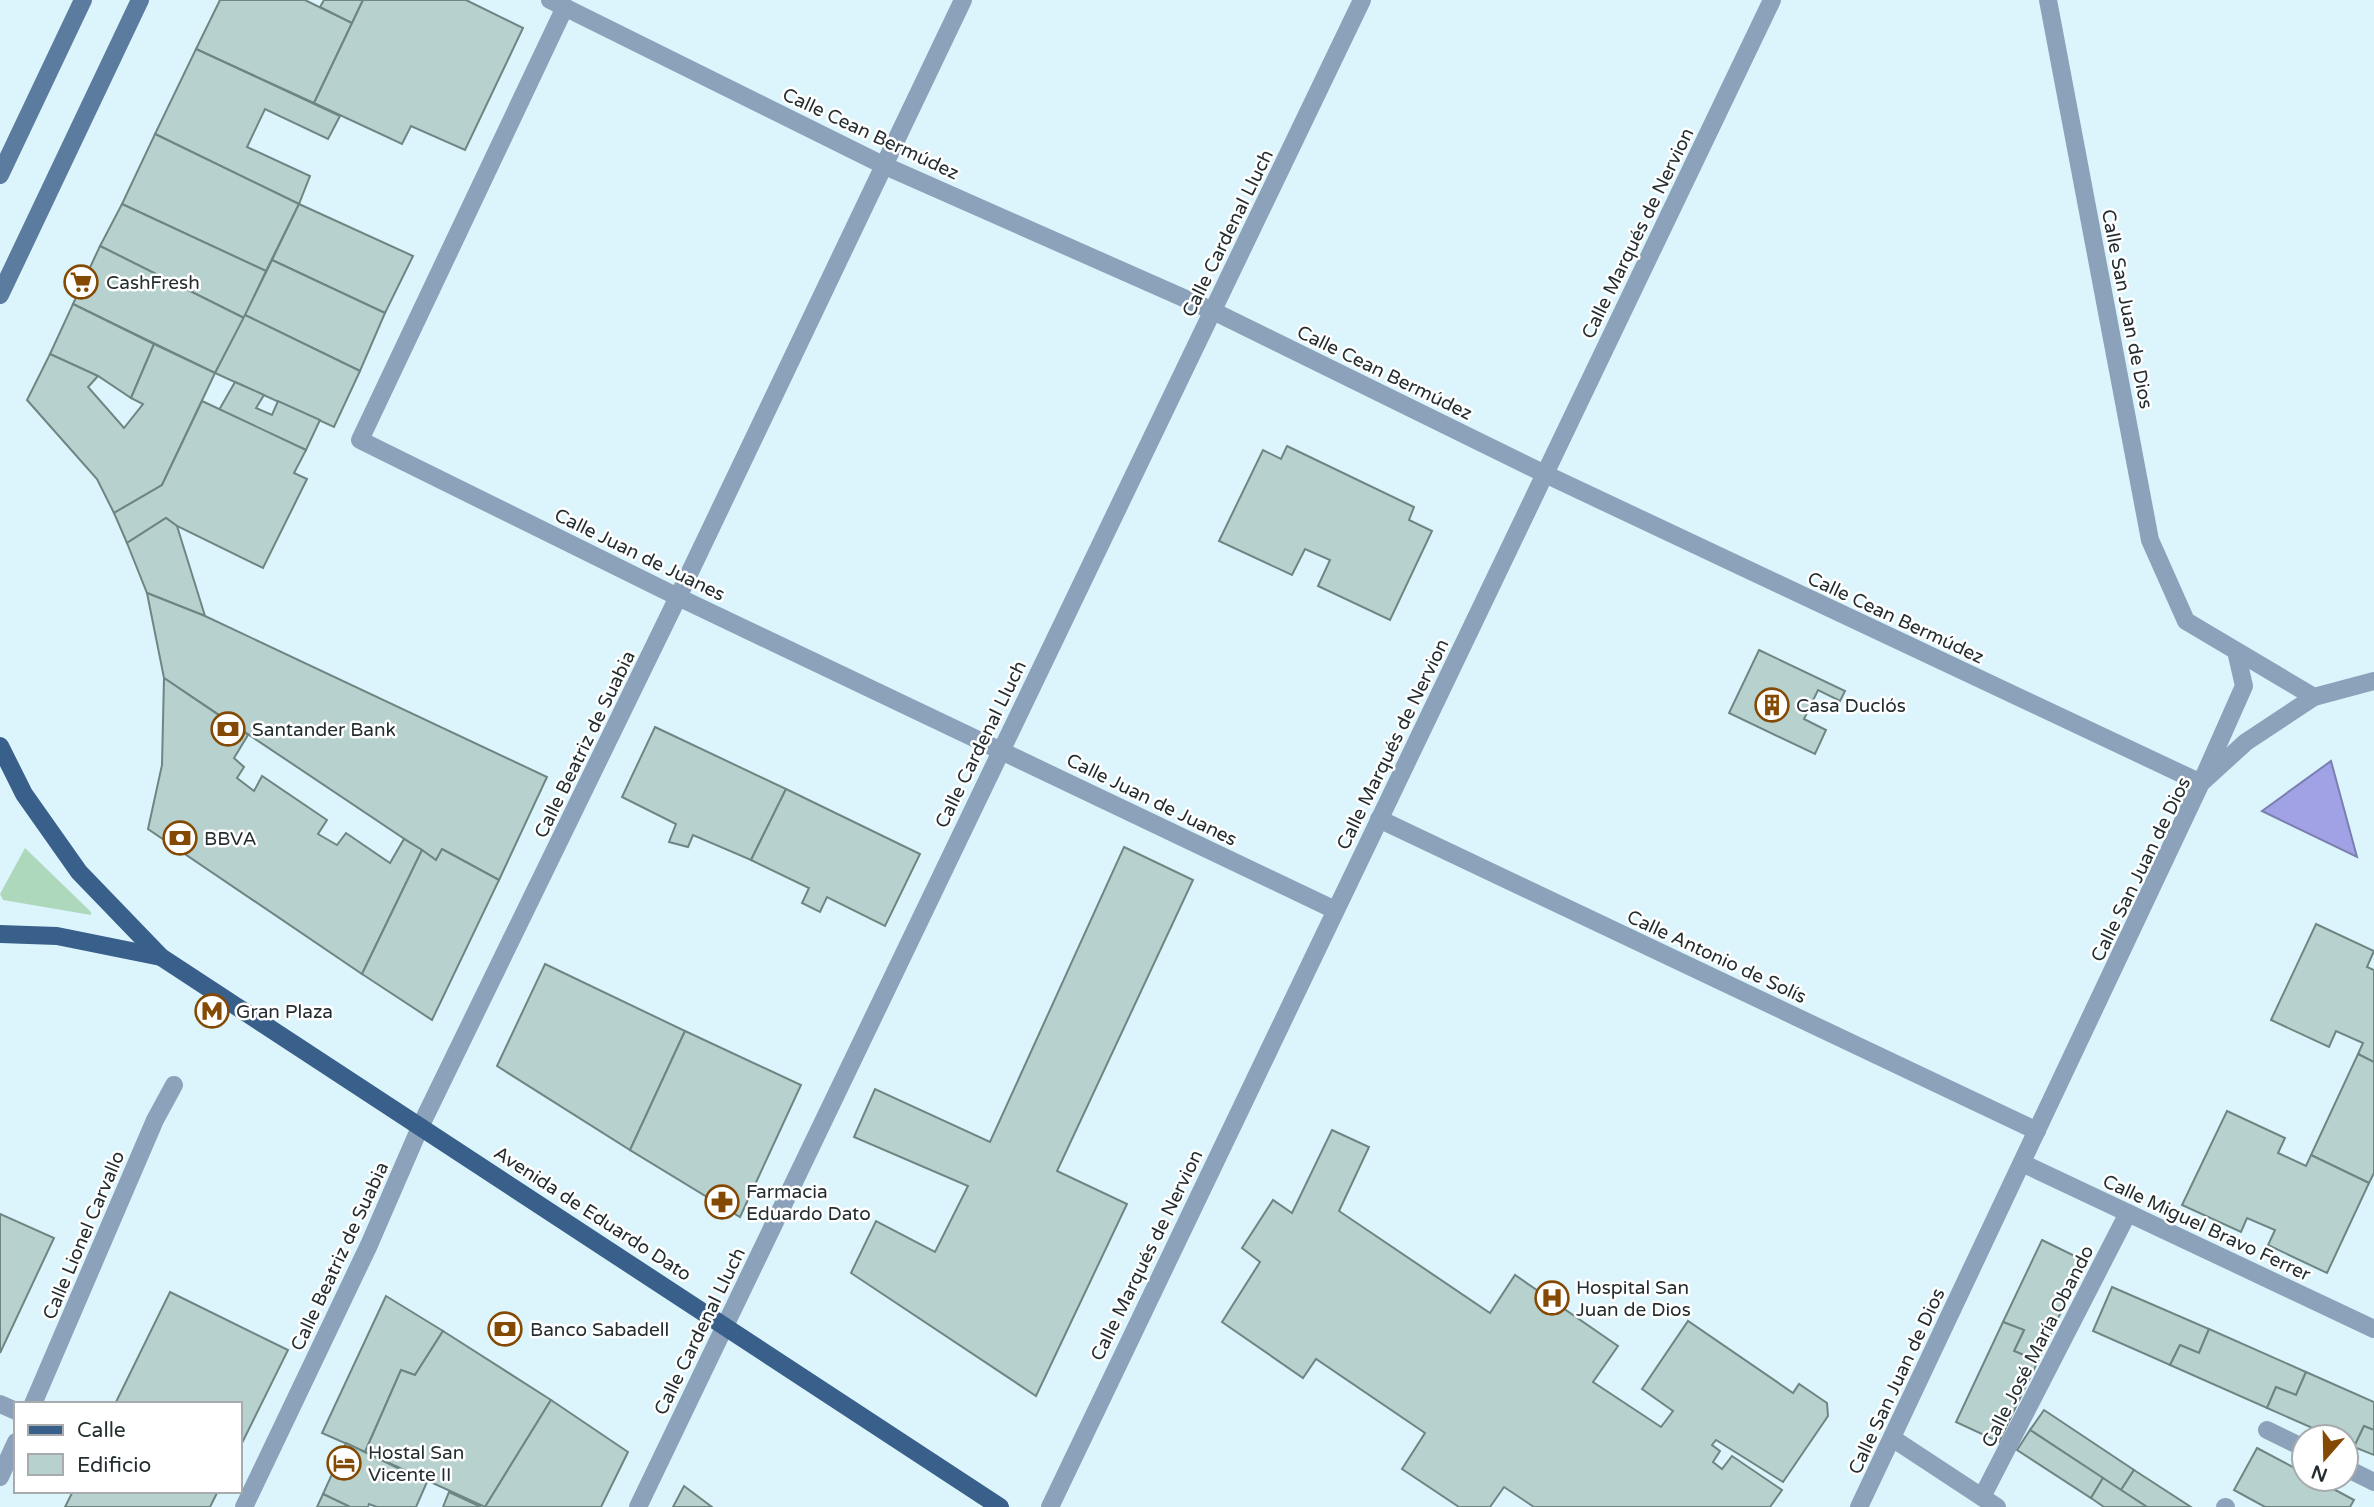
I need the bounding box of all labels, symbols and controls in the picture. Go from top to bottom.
street label: Calle Cean Bermúdez [779,83,962,184]
street label: Calle Marqués de Nervion [1577,124,1699,343]
street label: Calle Cardenal Lluch [1178,146,1278,321]
street label: Calle San Juan de Dios [2097,208,2157,411]
supermarket icon: CashFresh [62,263,100,301]
place label: CashFresh [106,272,200,294]
street label: Calle Cean Bermúdez [1293,321,1476,425]
street label: Calle Juan de Juanes [551,504,728,606]
street label: Calle Cean Bermúdez [1804,567,1987,668]
street label: Calle Marqués de Nervion [1332,635,1454,854]
street label: Calle Beatriz de Suabia [530,647,640,842]
street label: Calle Cardenal Lluch [931,657,1031,832]
building icon: Casa Duclós [1753,686,1791,724]
place label: Casa Duclós [1796,695,1906,717]
bank icon: Santander Bank [209,710,247,748]
place label: Santander Bank [252,719,396,741]
street label: Calle Juan de Juanes [1063,749,1240,851]
street label: Calle San Juan de Dios [2087,774,2195,965]
bank icon: BBVA [161,819,199,857]
place label: BBVA [204,828,257,850]
street label: Calle Antonio de Solís [1623,906,1810,1008]
metro station icon: Gran Plaza [193,992,231,1030]
place label: Gran Plaza [236,1001,333,1023]
street label: Avenida de Eduardo Dato [490,1142,695,1286]
street label: Calle Marqués de Nervion [1086,1146,1208,1365]
street label: Calle Lionel Carvallo [38,1148,129,1323]
street label: Calle Beatriz de Suabia [286,1158,393,1354]
street label: Calle Miguel Bravo Ferrer [2099,1170,2315,1286]
place label: Farmacia Eduardo Dato [746,1181,871,1225]
pharmacy icon: Farmacia Eduardo Dato [703,1183,741,1221]
street label: Calle José María Obando [1977,1242,2099,1451]
street label: Calle Cardenal Lluch [650,1244,750,1419]
place label: Hospital San Juan de Dios [1576,1277,1691,1321]
hospital icon: Hospital San Juan de Dios [1533,1279,1571,1317]
street label: Calle San Juan de Dios [1844,1285,1950,1478]
bank icon: Banco Sabadell [486,1310,524,1348]
place label: Banco Sabadell [530,1319,669,1341]
legend [14,1402,242,1493]
text: Calle [77,1418,126,1443]
north arrow [2290,1423,2360,1493]
place label: Hostal San Vicente II [368,1442,464,1486]
hotel icon: Hostal San Vicente II [325,1444,363,1482]
text: Edificio [77,1453,151,1478]
text: N [2309,1460,2330,1486]

